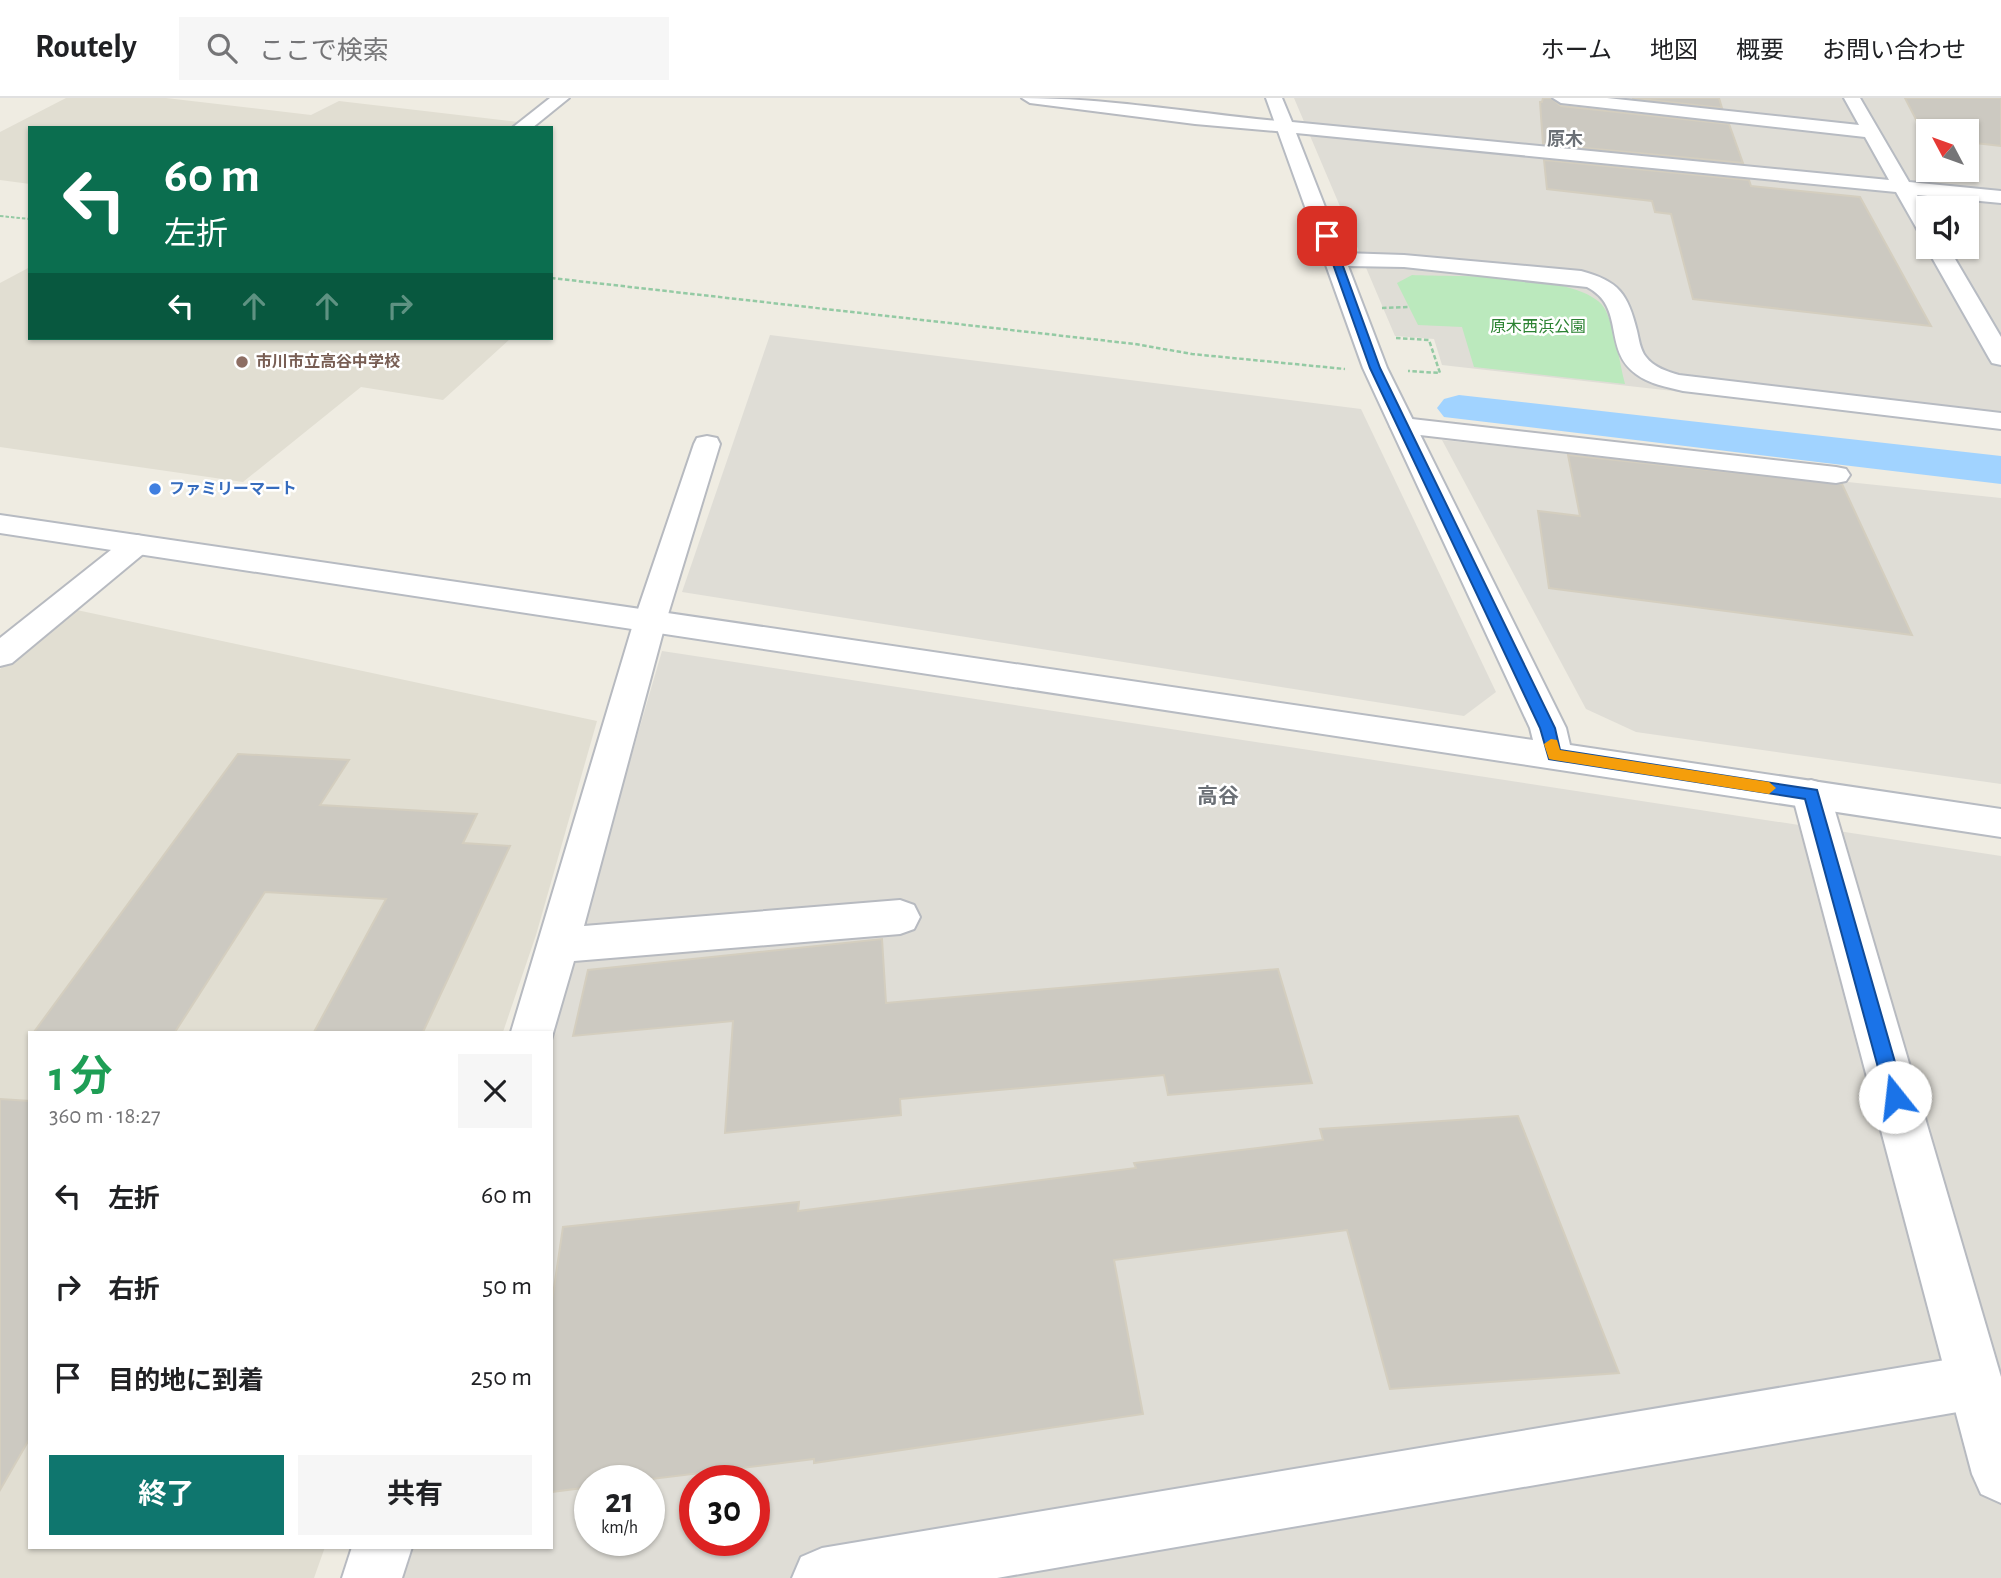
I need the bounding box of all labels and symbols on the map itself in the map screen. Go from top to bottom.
north arrow [1916,119,1979,182]
district label: 原木 [1547,130,1583,149]
pin [1297,206,1357,266]
park label: 原木西浜公園 [1490,318,1586,335]
place label: 市川市立高谷中学校 [256,353,400,370]
marker: 市川市立高谷中学校 [234,354,250,370]
marker: ファミリーマート [147,481,163,497]
place label: ファミリーマート [169,481,297,497]
district label: 高谷 [1197,785,1239,807]
position arrow [1858,1060,1932,1134]
speed limit sign: 30 [679,1465,770,1556]

